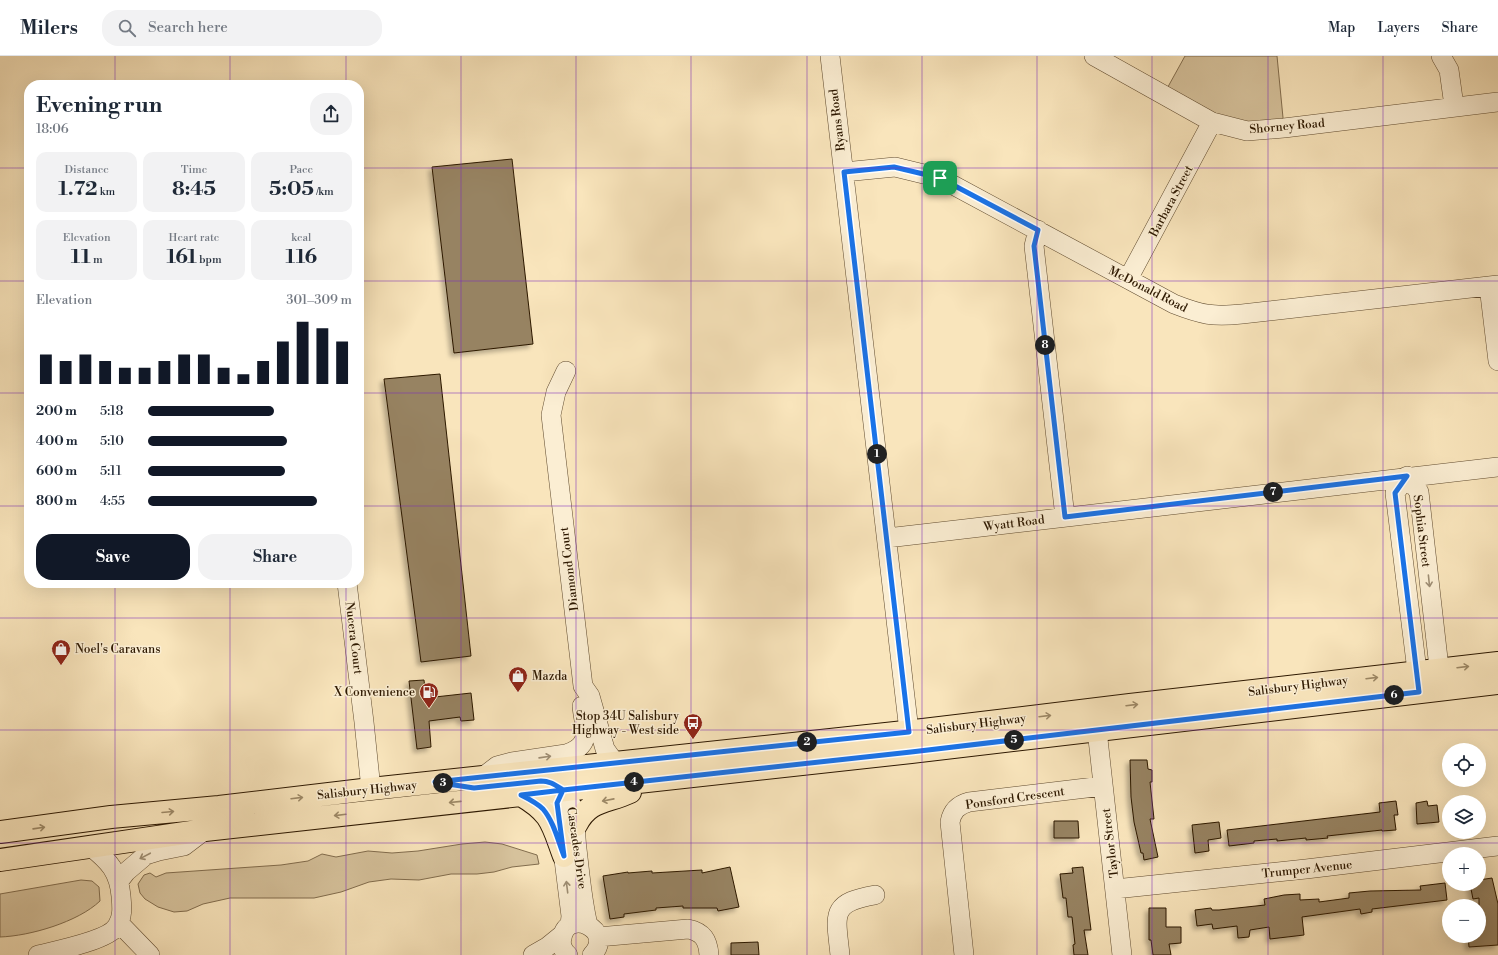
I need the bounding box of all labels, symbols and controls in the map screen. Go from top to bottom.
search box [102,10,382,46]
text: Milers [20,16,78,40]
icon: search [116,17,138,39]
text: Search here [148,18,228,37]
text: Map [1328,19,1355,37]
text: Layers [1377,19,1420,37]
text: Share [1442,19,1478,37]
street label: Ryans Road [826,88,849,152]
text: Evening run [36,92,162,119]
button: share [310,93,352,135]
street label: Shorney Road [1249,116,1325,137]
text: 18:06 [36,121,69,137]
pin [923,161,957,195]
street label: Barbara Street [1146,162,1197,240]
text: Distance [64,163,109,177]
text: Time [181,163,207,177]
text: Pace [290,163,313,177]
icon: arrive [929,167,951,189]
text: 1.72 [58,177,97,202]
text: 8:45 [172,177,216,202]
text: 5:05 [269,177,314,202]
text: km [97,185,115,199]
text: /km [314,185,334,199]
text: Elevation [63,231,110,245]
text: Heart rate [169,231,219,245]
text: kcal [291,231,311,245]
text: 11 [71,245,91,270]
text: 161 [166,245,197,270]
text: 116 [285,245,317,270]
text: m [91,253,103,267]
text: bpm [197,253,222,267]
street label: McDonald Road [1106,263,1190,316]
text: Elevation [36,292,92,308]
text: 301–309 m [286,292,352,308]
pin: 8 [1035,335,1055,355]
text: 8 [1041,338,1049,352]
text: 200 m [36,403,77,419]
text: 5:18 [100,403,123,419]
text: 400 m [36,433,78,449]
text: 5:10 [100,433,124,449]
pin: 1 [867,444,887,464]
text: 1 [874,447,880,461]
text: 600 m [36,463,77,479]
text: 5:11 [100,463,122,479]
pin: 7 [1263,482,1283,502]
text: 7 [1270,485,1276,499]
text: 800 m [36,493,77,509]
text: 4:55 [100,493,125,509]
street label: Sophia Street [1410,494,1433,569]
street label: Wyatt Road [982,512,1046,535]
street label: Diamond Court [557,525,582,612]
button: Save [36,534,190,580]
button: Share [198,534,352,580]
one-way arrow [1425,574,1432,587]
street label: Nucera Court [342,601,365,676]
shop icon: Noel's Caravans [50,638,72,666]
place label: Noel's Caravans [75,642,160,657]
one-way arrow [1456,663,1469,671]
shop icon: Mazda [507,665,529,693]
place label: Mazda [532,669,568,684]
street label: Salisbury Highway [1247,673,1349,700]
one-way arrow [1366,674,1379,682]
fuel station icon: X Convenience [418,681,440,709]
place label: X Convenience [333,685,415,700]
pin: 6 [1384,685,1404,705]
text: 6 [1391,688,1397,702]
one-way arrow [1125,701,1138,709]
place label: Stop 34U Salisbury Highway - West side [572,709,679,738]
street label: Salisbury Highway [925,711,1027,738]
bus stop icon: Stop 34U Salisbury Highway - West side [682,712,704,740]
one-way arrow [1038,712,1051,719]
pin: 5 [1004,730,1024,750]
pin: 2 [797,732,817,752]
text: 5 [1011,733,1017,747]
text: 2 [804,735,810,749]
map controls [1442,743,1486,943]
button: locate [1442,743,1486,787]
one-way arrow [538,753,551,761]
pin: 4 [624,772,644,792]
pin: 3 [433,773,453,793]
text: 4 [630,775,638,789]
text: 3 [440,776,446,790]
street label: Salisbury Highway [316,778,418,803]
street label: Ponsford Crescent [965,784,1066,813]
one-way arrow [290,794,303,801]
button: layers [1442,795,1486,839]
one-way arrow [602,796,615,804]
one-way arrow [449,798,462,806]
street label: Cascades Drive [563,806,590,890]
street label: Taylor Street [1099,806,1122,879]
one-way arrow [161,808,174,815]
one-way arrow [334,811,347,818]
one-way arrow [32,824,45,832]
button: + [1442,847,1486,891]
one-way arrow [140,853,152,860]
street label: Trumper Avenue [1261,857,1353,882]
one-way arrow [563,881,571,894]
button: − [1442,899,1486,943]

